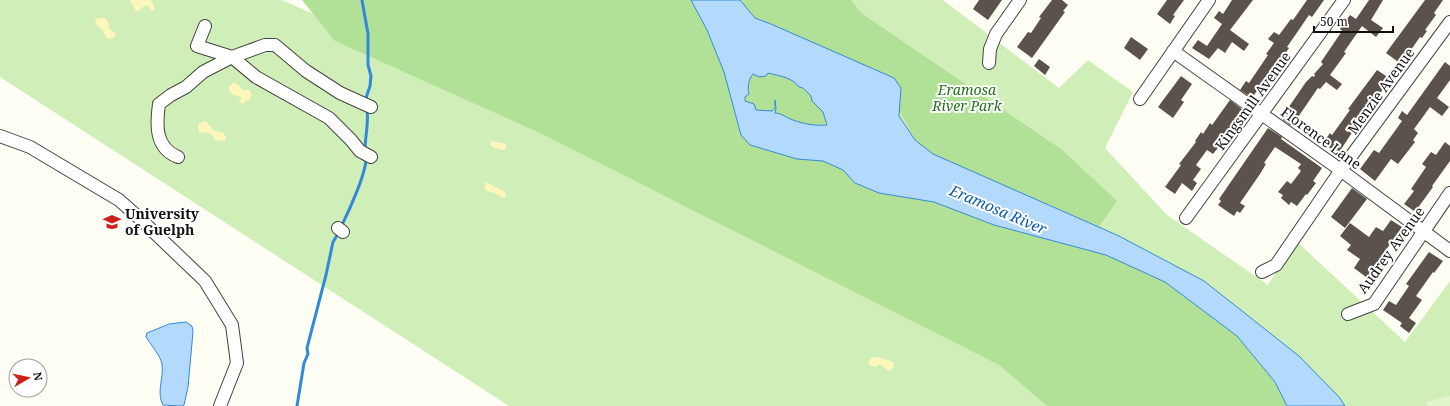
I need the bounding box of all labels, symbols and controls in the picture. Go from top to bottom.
scale bar [1314,8,1393,34]
text: 50 m [1320,13,1348,30]
street label: Menzie Avenue [1343,44,1418,138]
street label: Kingsmill Avenue [1210,48,1295,154]
park label: Eramosa River Park [931,80,1003,115]
street label: Florence Lane [1277,102,1365,173]
water label: Eramosa River [946,179,1051,239]
street label: Audrey Avenue [1353,203,1428,297]
place label: University of Guelph [125,204,200,239]
school or university icon: University of Guelph [102,212,122,232]
north arrow [8,358,48,398]
text: N [30,371,47,382]

